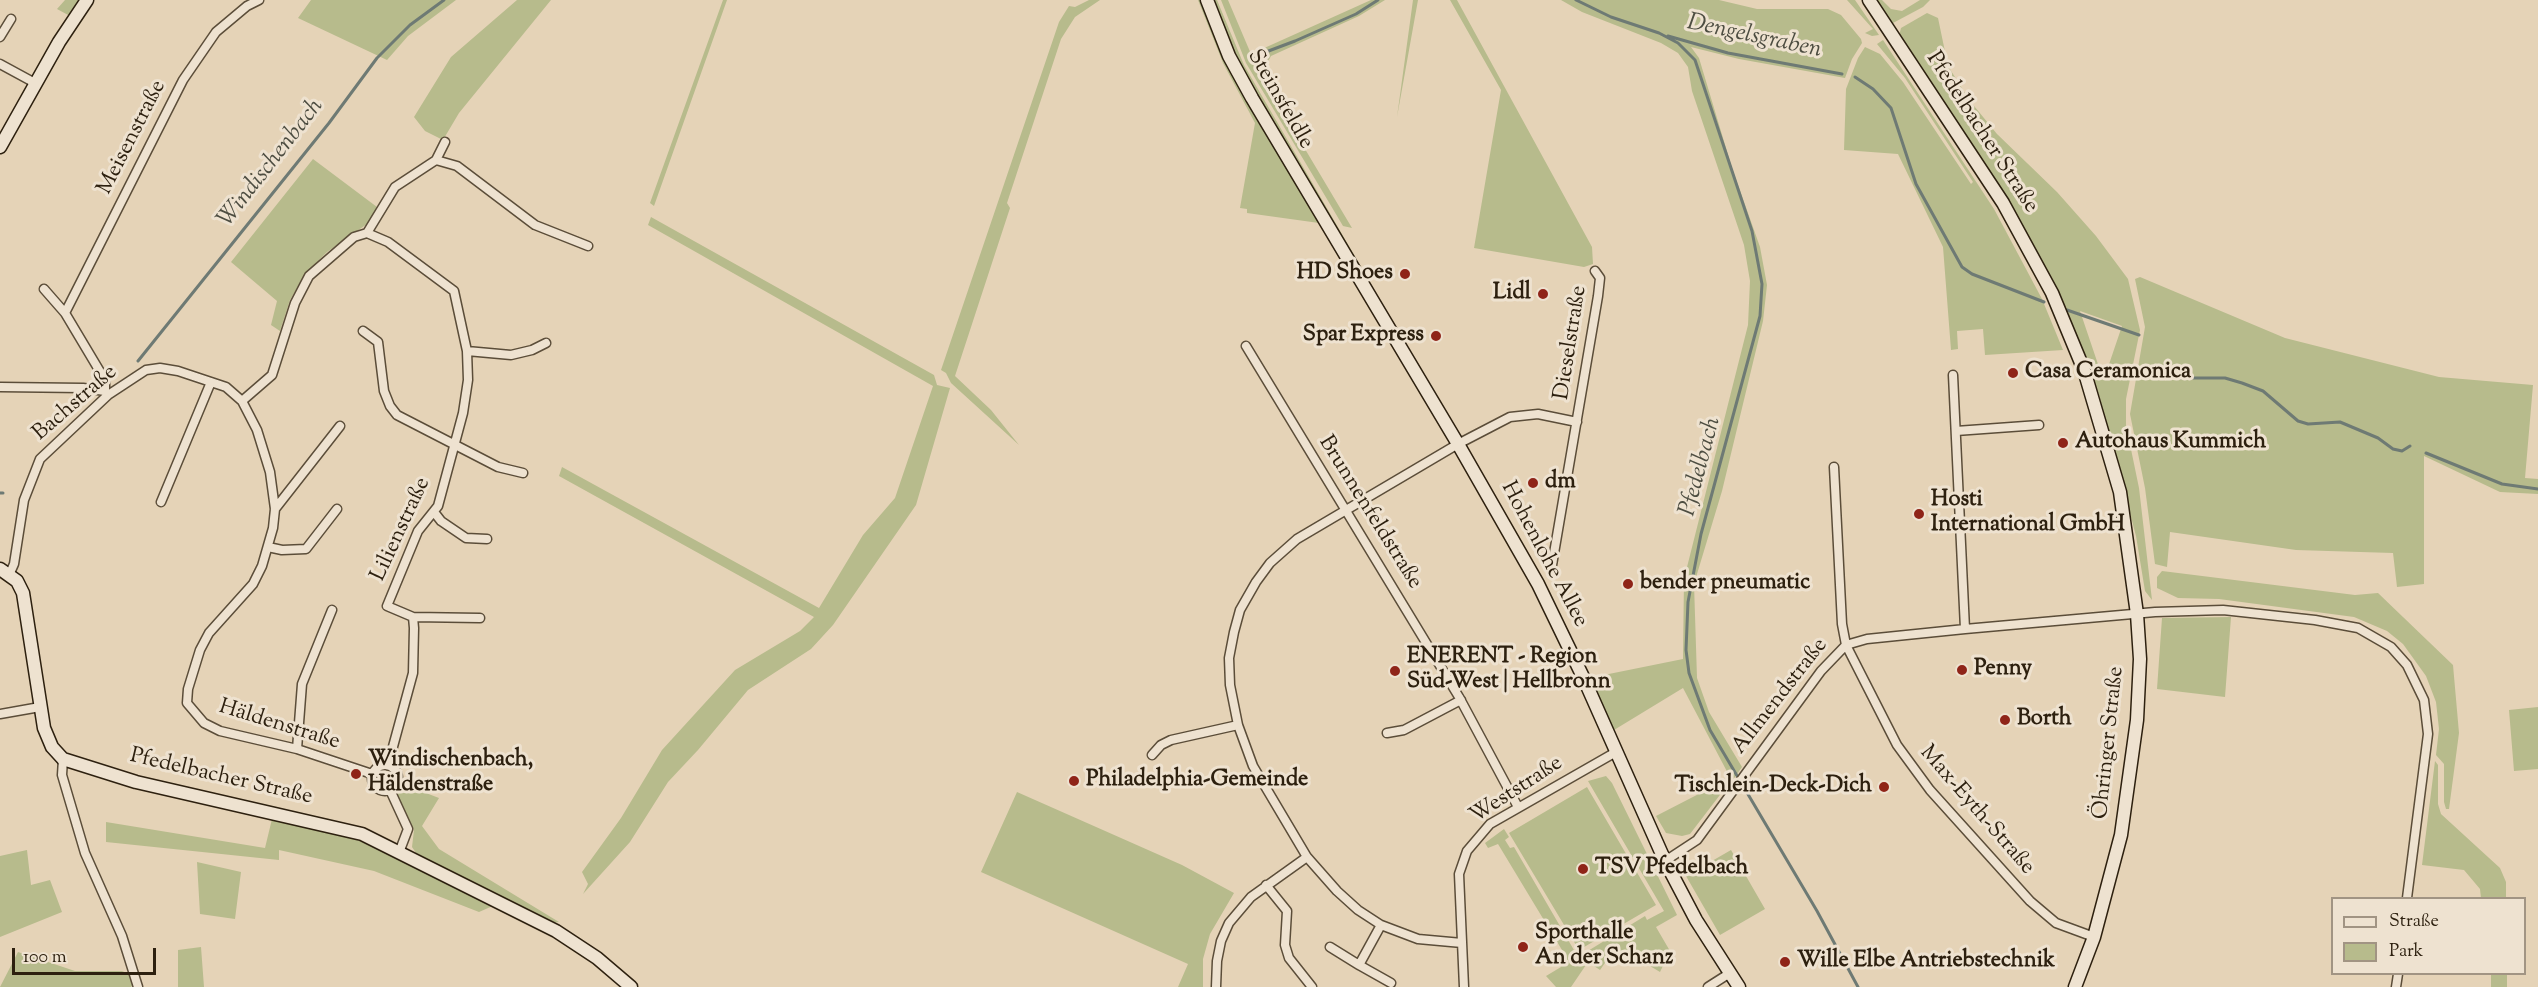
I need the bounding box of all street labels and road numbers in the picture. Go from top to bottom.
street label: Steinsfeldle [1240,46,1318,154]
street label: Pfedelbacher Straße [1919,48,2043,218]
street label: Meisenstraße [93,76,173,200]
street label: Dieselstraße [1550,284,1594,402]
street label: Bachstraße [29,360,123,448]
street label: Brunnenfeldstraße [1311,431,1427,595]
street label: Lilienstraße [366,474,438,586]
street label: Hohenlohe Allee [1494,478,1592,632]
street label: Allmendstraße [1728,634,1834,760]
street label: Öhringer Straße [2089,665,2131,821]
street label: Häldenstraße [215,695,343,757]
street label: Max-Eyth-Straße [1913,741,2039,881]
street label: Pfedelbacher Straße [127,744,315,812]
street label: Weststraße [1466,751,1568,831]

